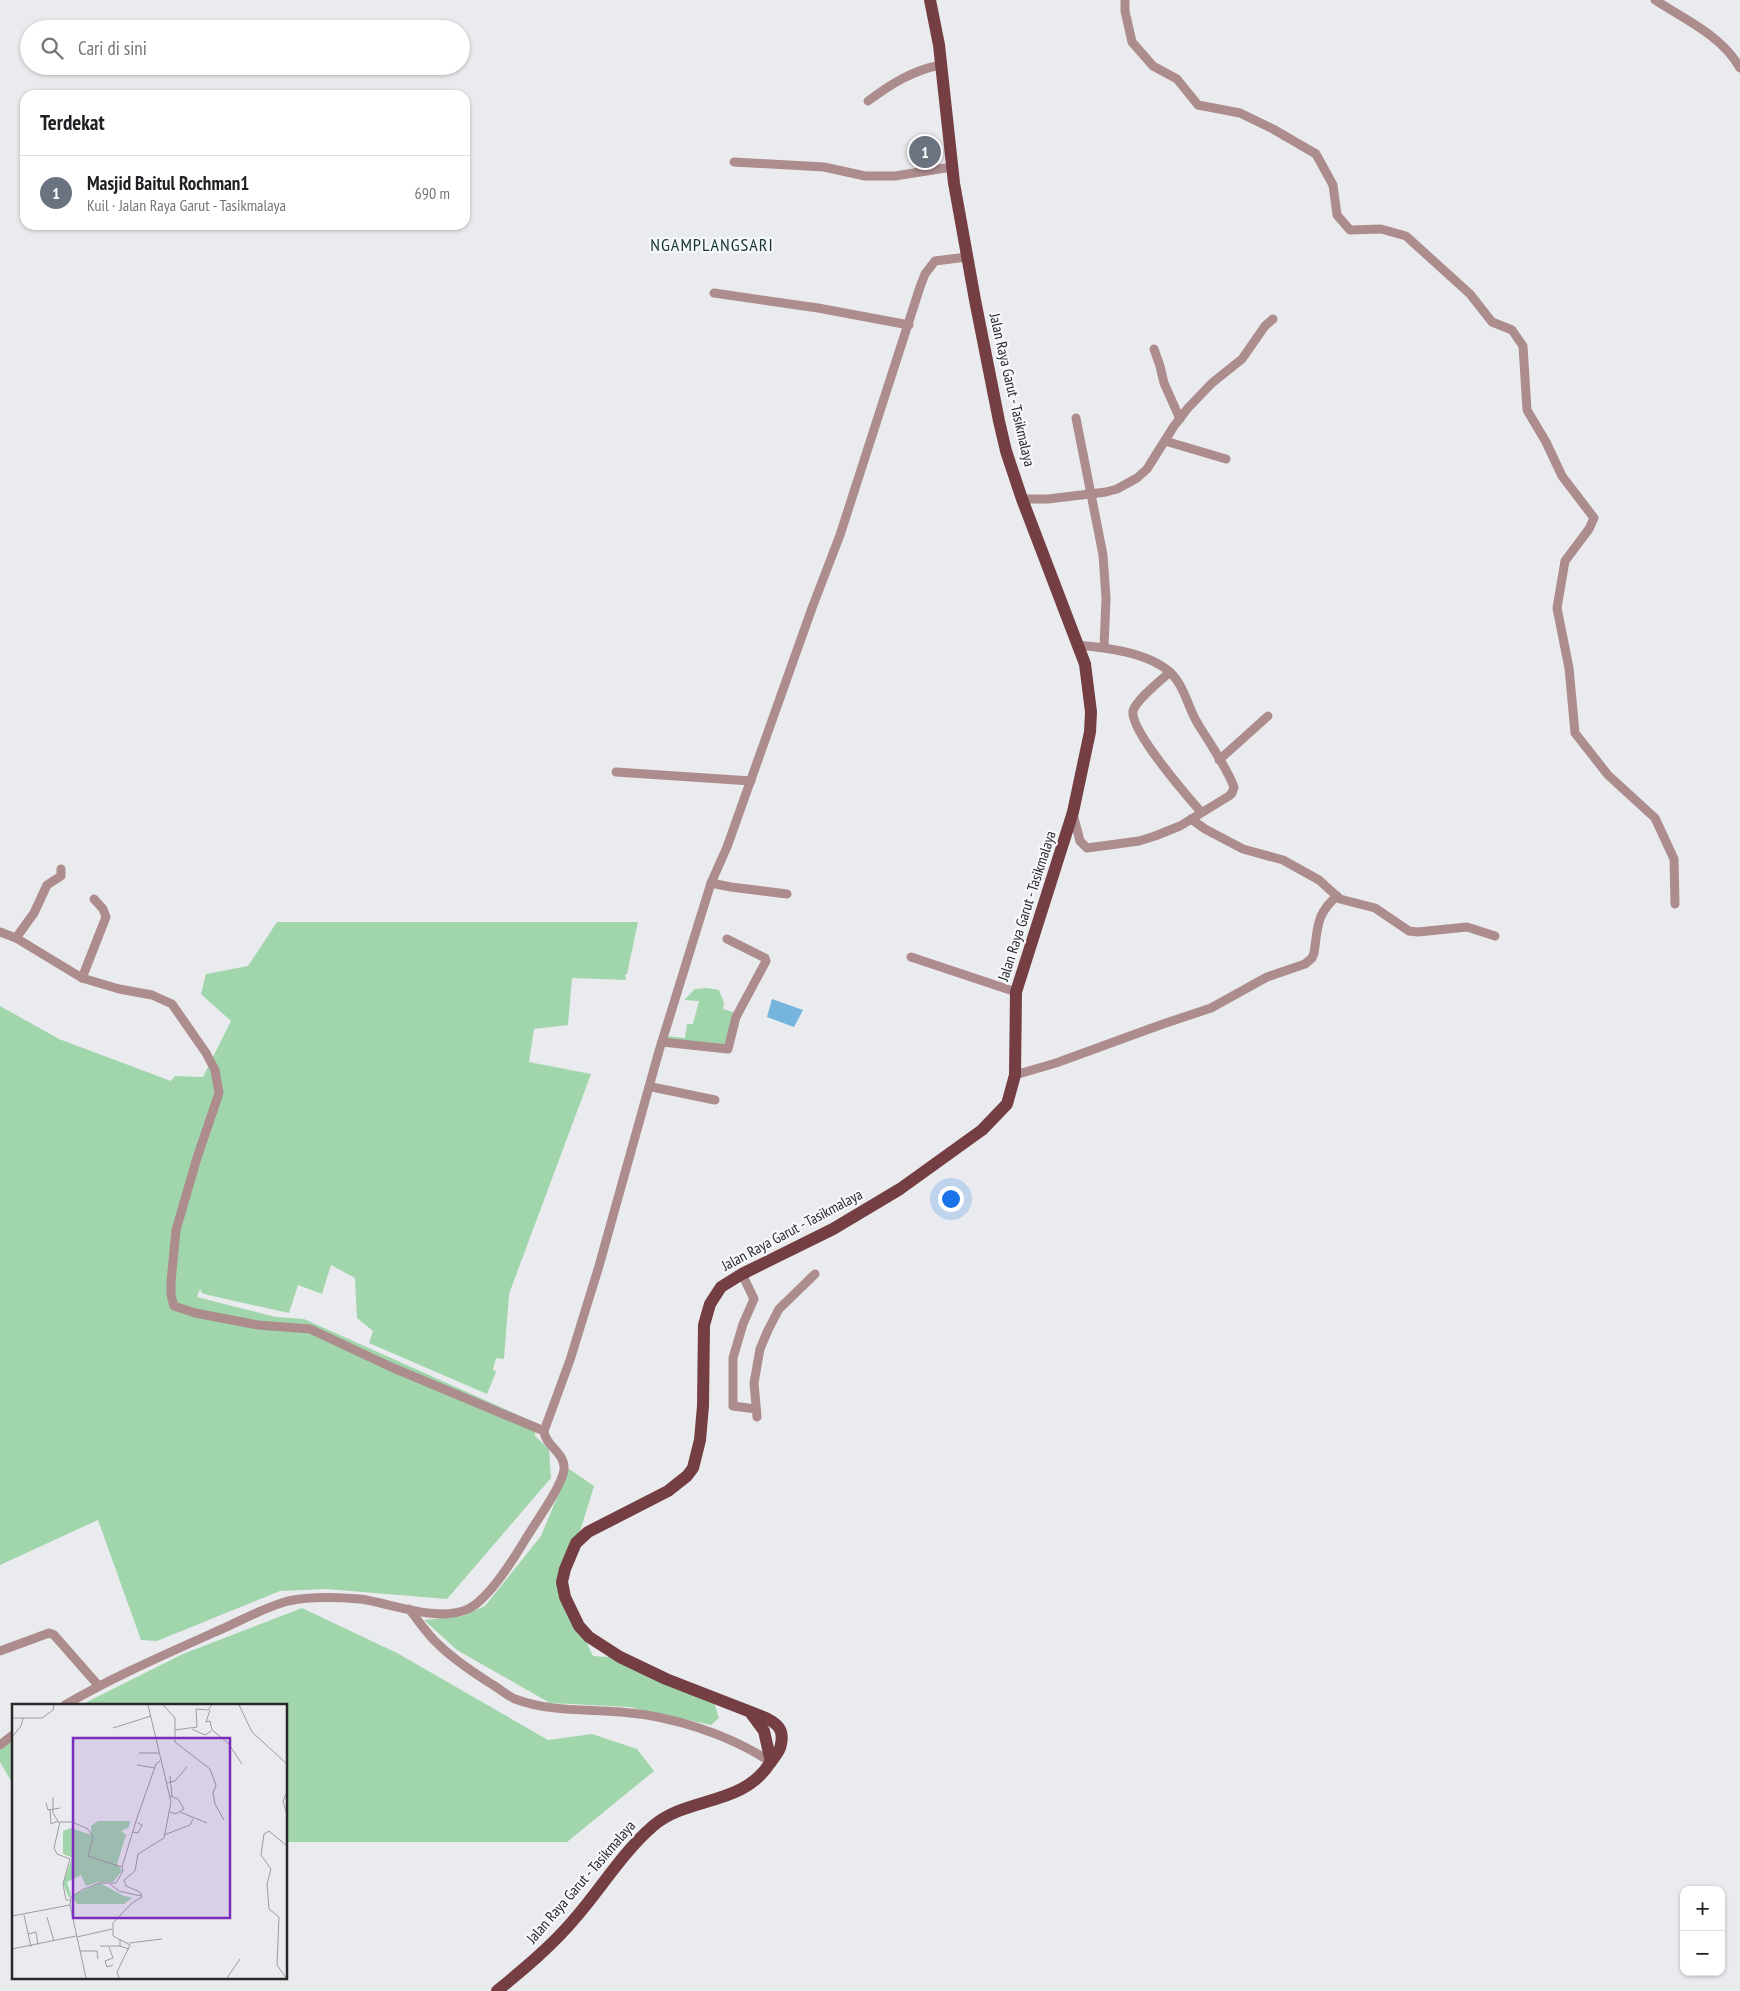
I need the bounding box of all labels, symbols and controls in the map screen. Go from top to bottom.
search box [20,20,470,75]
icon: search [38,34,66,62]
text: Cari di sini [78,36,147,60]
text: Terdekat [40,109,105,136]
pin: 1 [909,133,941,171]
text: Masjid Baitul Rochman1 [87,171,249,195]
text: 1 [52,183,60,203]
text: 690 m [415,183,450,203]
text: Kuil · Jalan Raya Garut - Tasikmalaya [87,195,286,215]
district label: NGAMPLANGSARI [650,233,774,256]
street label: Jalan Raya Garut - Tasikmalaya [985,310,1039,468]
street label: Jalan Raya Garut - Tasikmalaya [993,828,1060,984]
street label: Jalan Raya Garut - Tasikmalaya [717,1184,865,1275]
your location [938,1186,964,1212]
inset map [12,1704,288,1978]
street label: Jalan Raya Garut - Tasikmalaya [521,1816,639,1948]
map controls [1680,1886,1725,1976]
button: + [1680,1886,1725,1931]
button: − [1680,1931,1725,1976]

